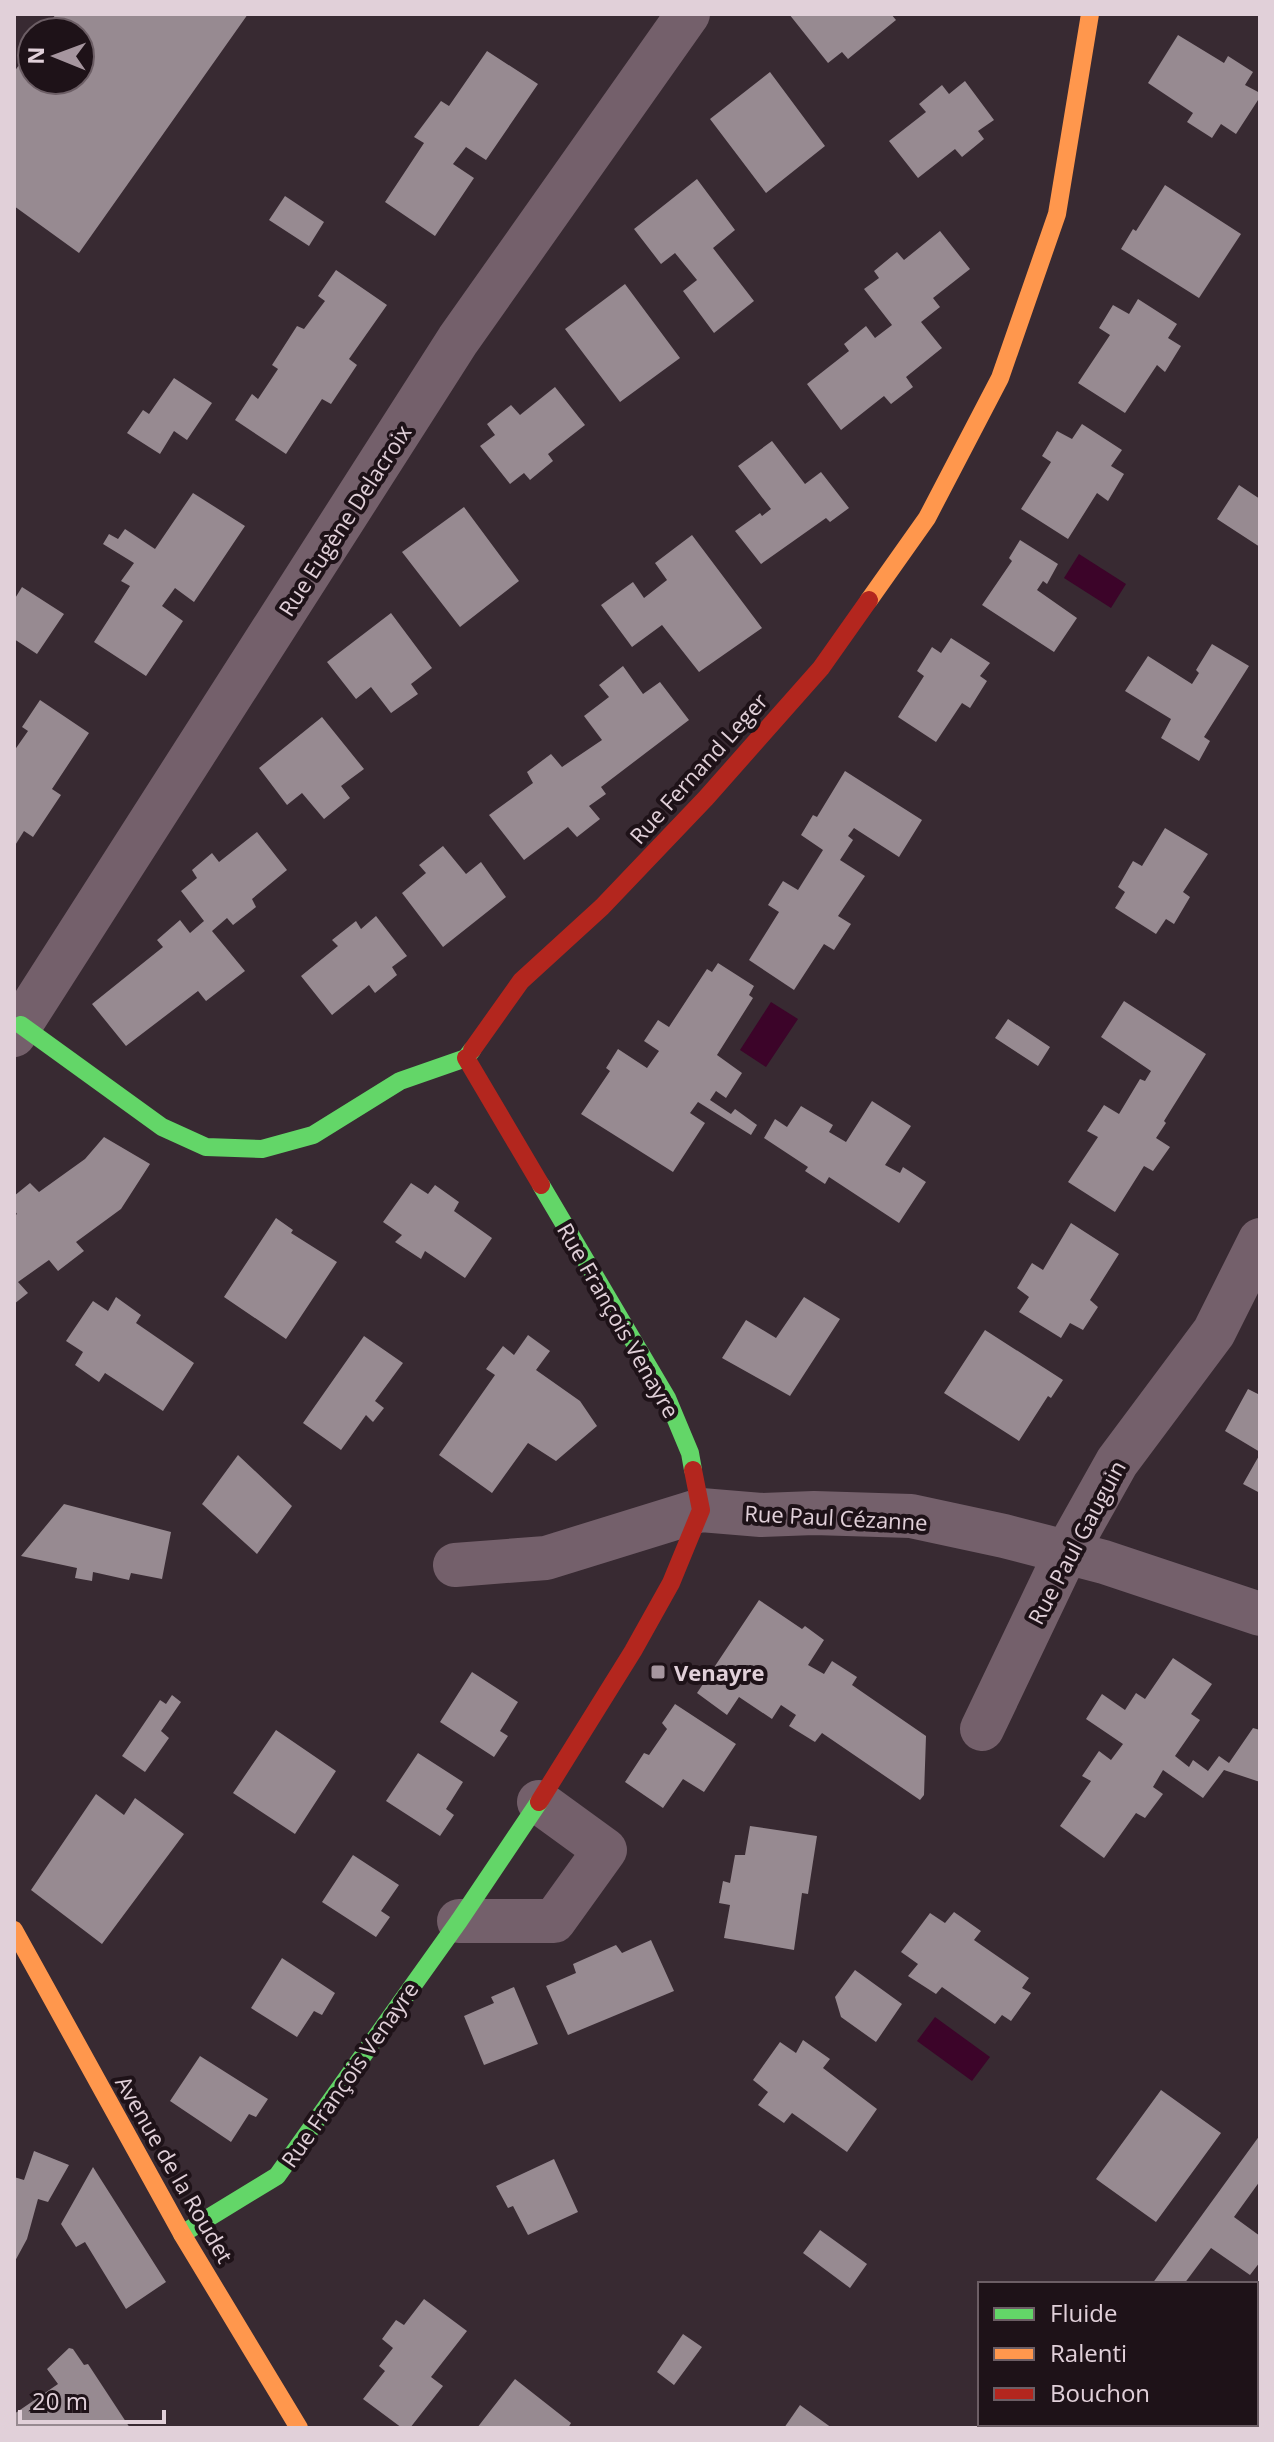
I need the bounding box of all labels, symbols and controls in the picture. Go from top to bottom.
north arrow [16,16,96,96]
text: N [20,46,50,65]
street label: Rue Eugène Delacroix [271,418,417,622]
street label: Rue Fernand Leger [622,686,774,850]
street label: Rue François Venayre [551,1217,687,1423]
street label: Rue Paul Gauguin [1020,1455,1132,1629]
street label: Rue Paul Cézanne [744,1497,928,1537]
place label: Venayre [674,1657,765,1687]
marker: Venayre [649,1663,667,1681]
street label: Rue François Venayre [274,1975,424,2173]
street label: Avenue de la Roudet [109,2070,241,2268]
legend [978,2282,1258,2426]
text: Fluide [1050,2296,1117,2329]
text: Ralenti [1050,2336,1127,2369]
scale bar [20,2374,164,2424]
text: Bouchon [1050,2376,1150,2409]
text: 20 m [32,2384,88,2417]

